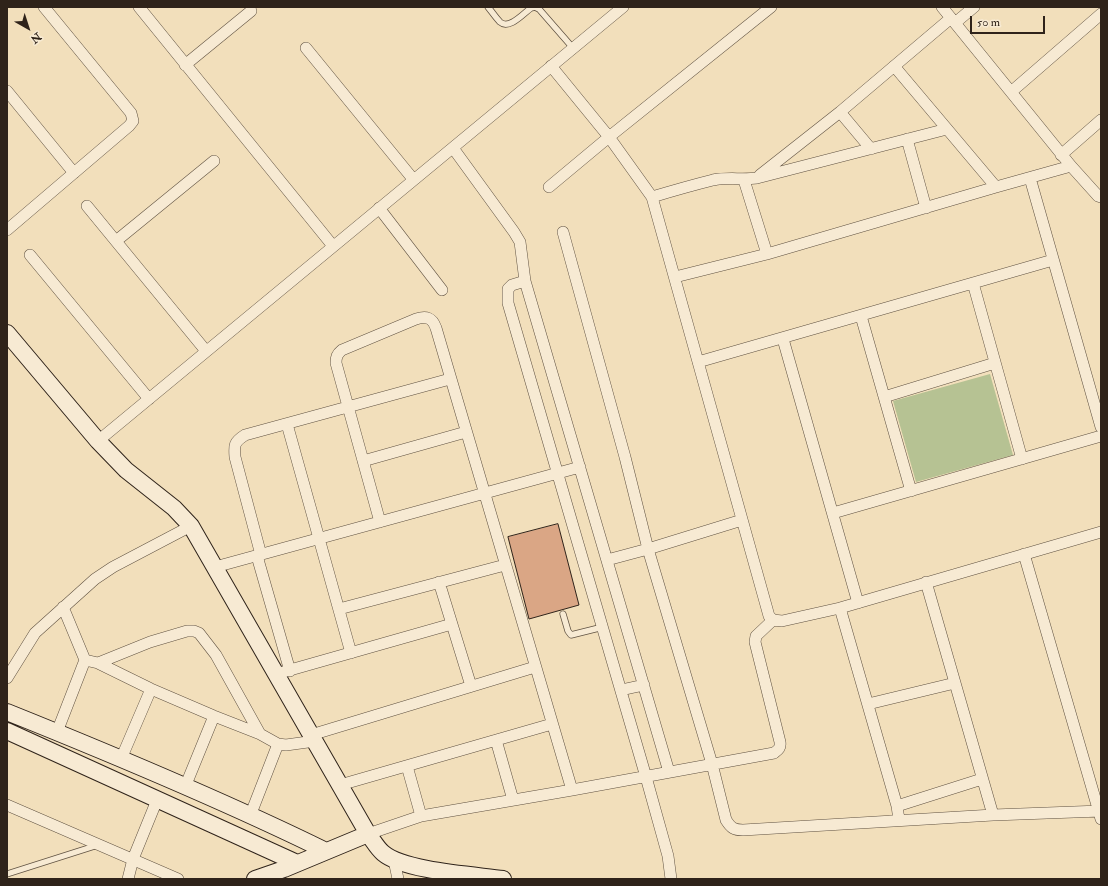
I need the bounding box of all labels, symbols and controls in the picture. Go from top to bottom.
north arrow [8,8,48,48]
scale bar [972,8,1047,34]
text: 50 m [977,15,1000,30]
text: N [28,30,44,46]

